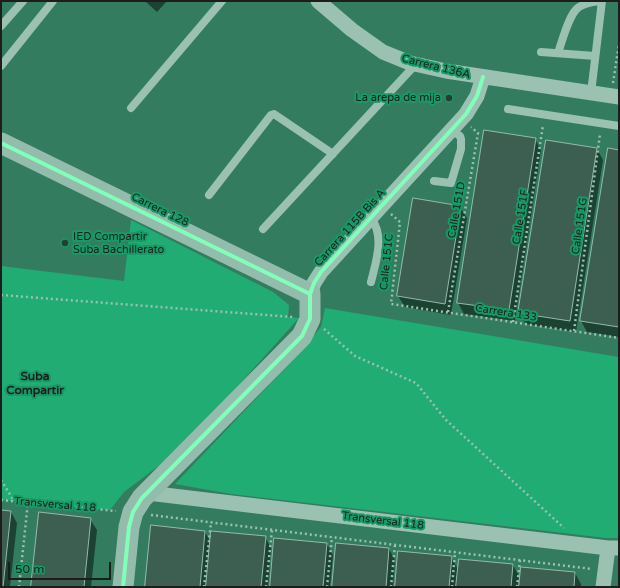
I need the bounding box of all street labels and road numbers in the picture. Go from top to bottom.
street label: Carrera 136A [400,52,472,82]
street label: Calle 151D [446,181,468,239]
street label: Carrera 115B Bis A [312,187,388,269]
street label: Calle 151F [510,188,532,246]
street label: Carrera 128 [129,190,191,230]
street label: Calle 151G [569,197,591,255]
street label: Calle 151C [377,233,397,291]
street label: Carrera 133 [474,302,538,324]
street label: Transversal 118 [13,495,97,515]
street label: Transversal 118 [341,509,425,533]

